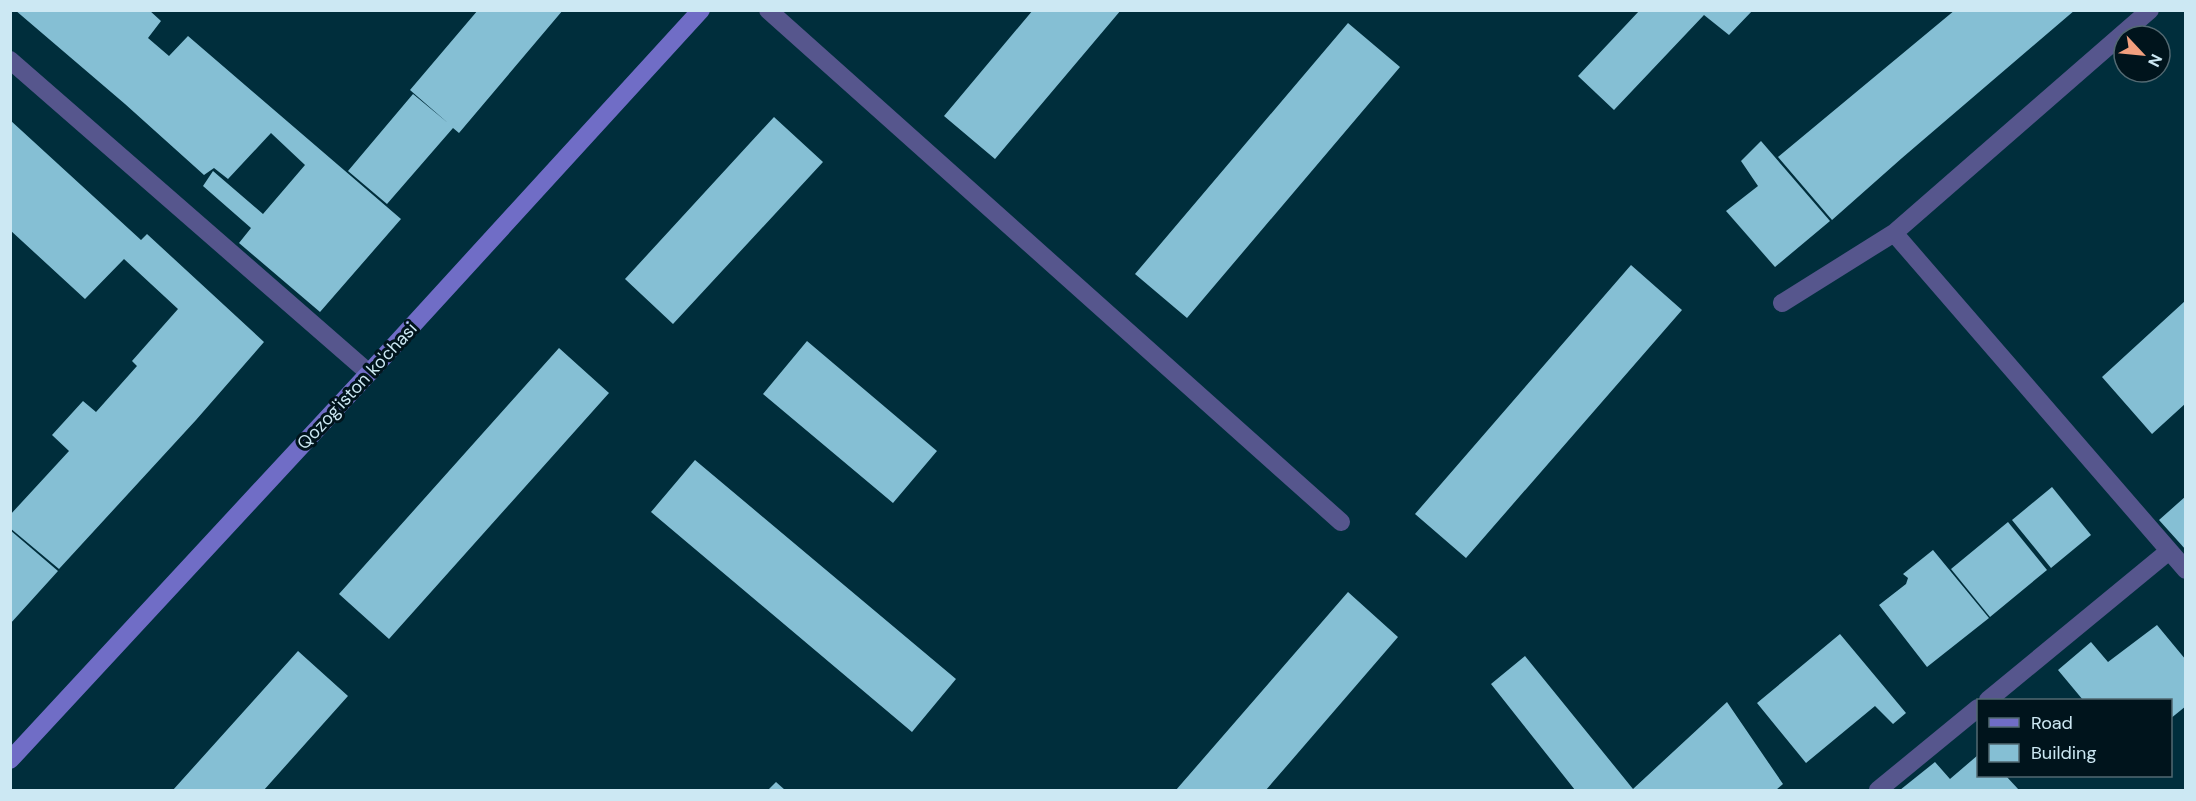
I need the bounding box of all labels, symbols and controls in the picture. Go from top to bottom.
north arrow [2112,24,2172,84]
text: N [2143,51,2167,70]
street label: Qozog'iston ko'chasi [292,317,422,455]
legend [1977,699,2172,777]
text: Road [2031,711,2073,735]
text: Building [2031,741,2096,765]

